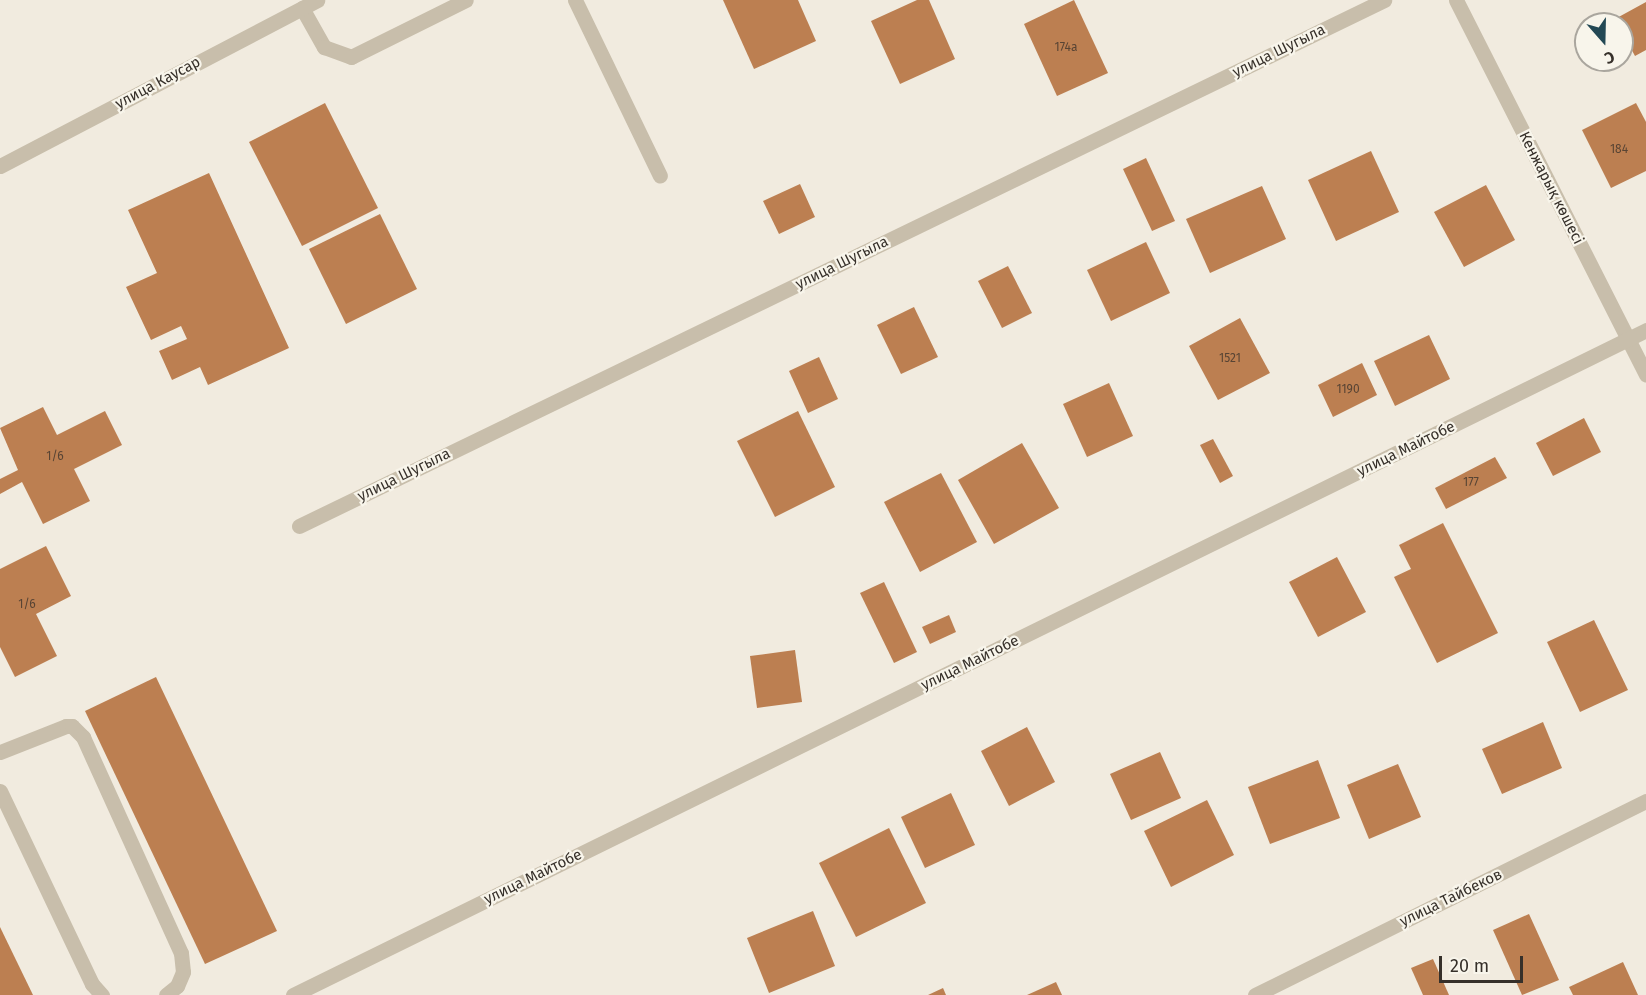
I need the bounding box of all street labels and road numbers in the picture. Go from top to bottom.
street label: улица Шугыла [1230,21,1328,81]
street label: улица Каусар [112,53,204,113]
street label: Кенжарық көшесі [1515,129,1587,247]
street label: улица Шугыла [793,233,891,293]
street label: улица Майтобе [1354,418,1458,480]
street label: улица Шугыла [355,445,453,505]
street label: улица Майтобе [918,632,1022,694]
street label: улица Майтобе [481,846,585,908]
street label: улица Тайбеков [1397,865,1505,931]

